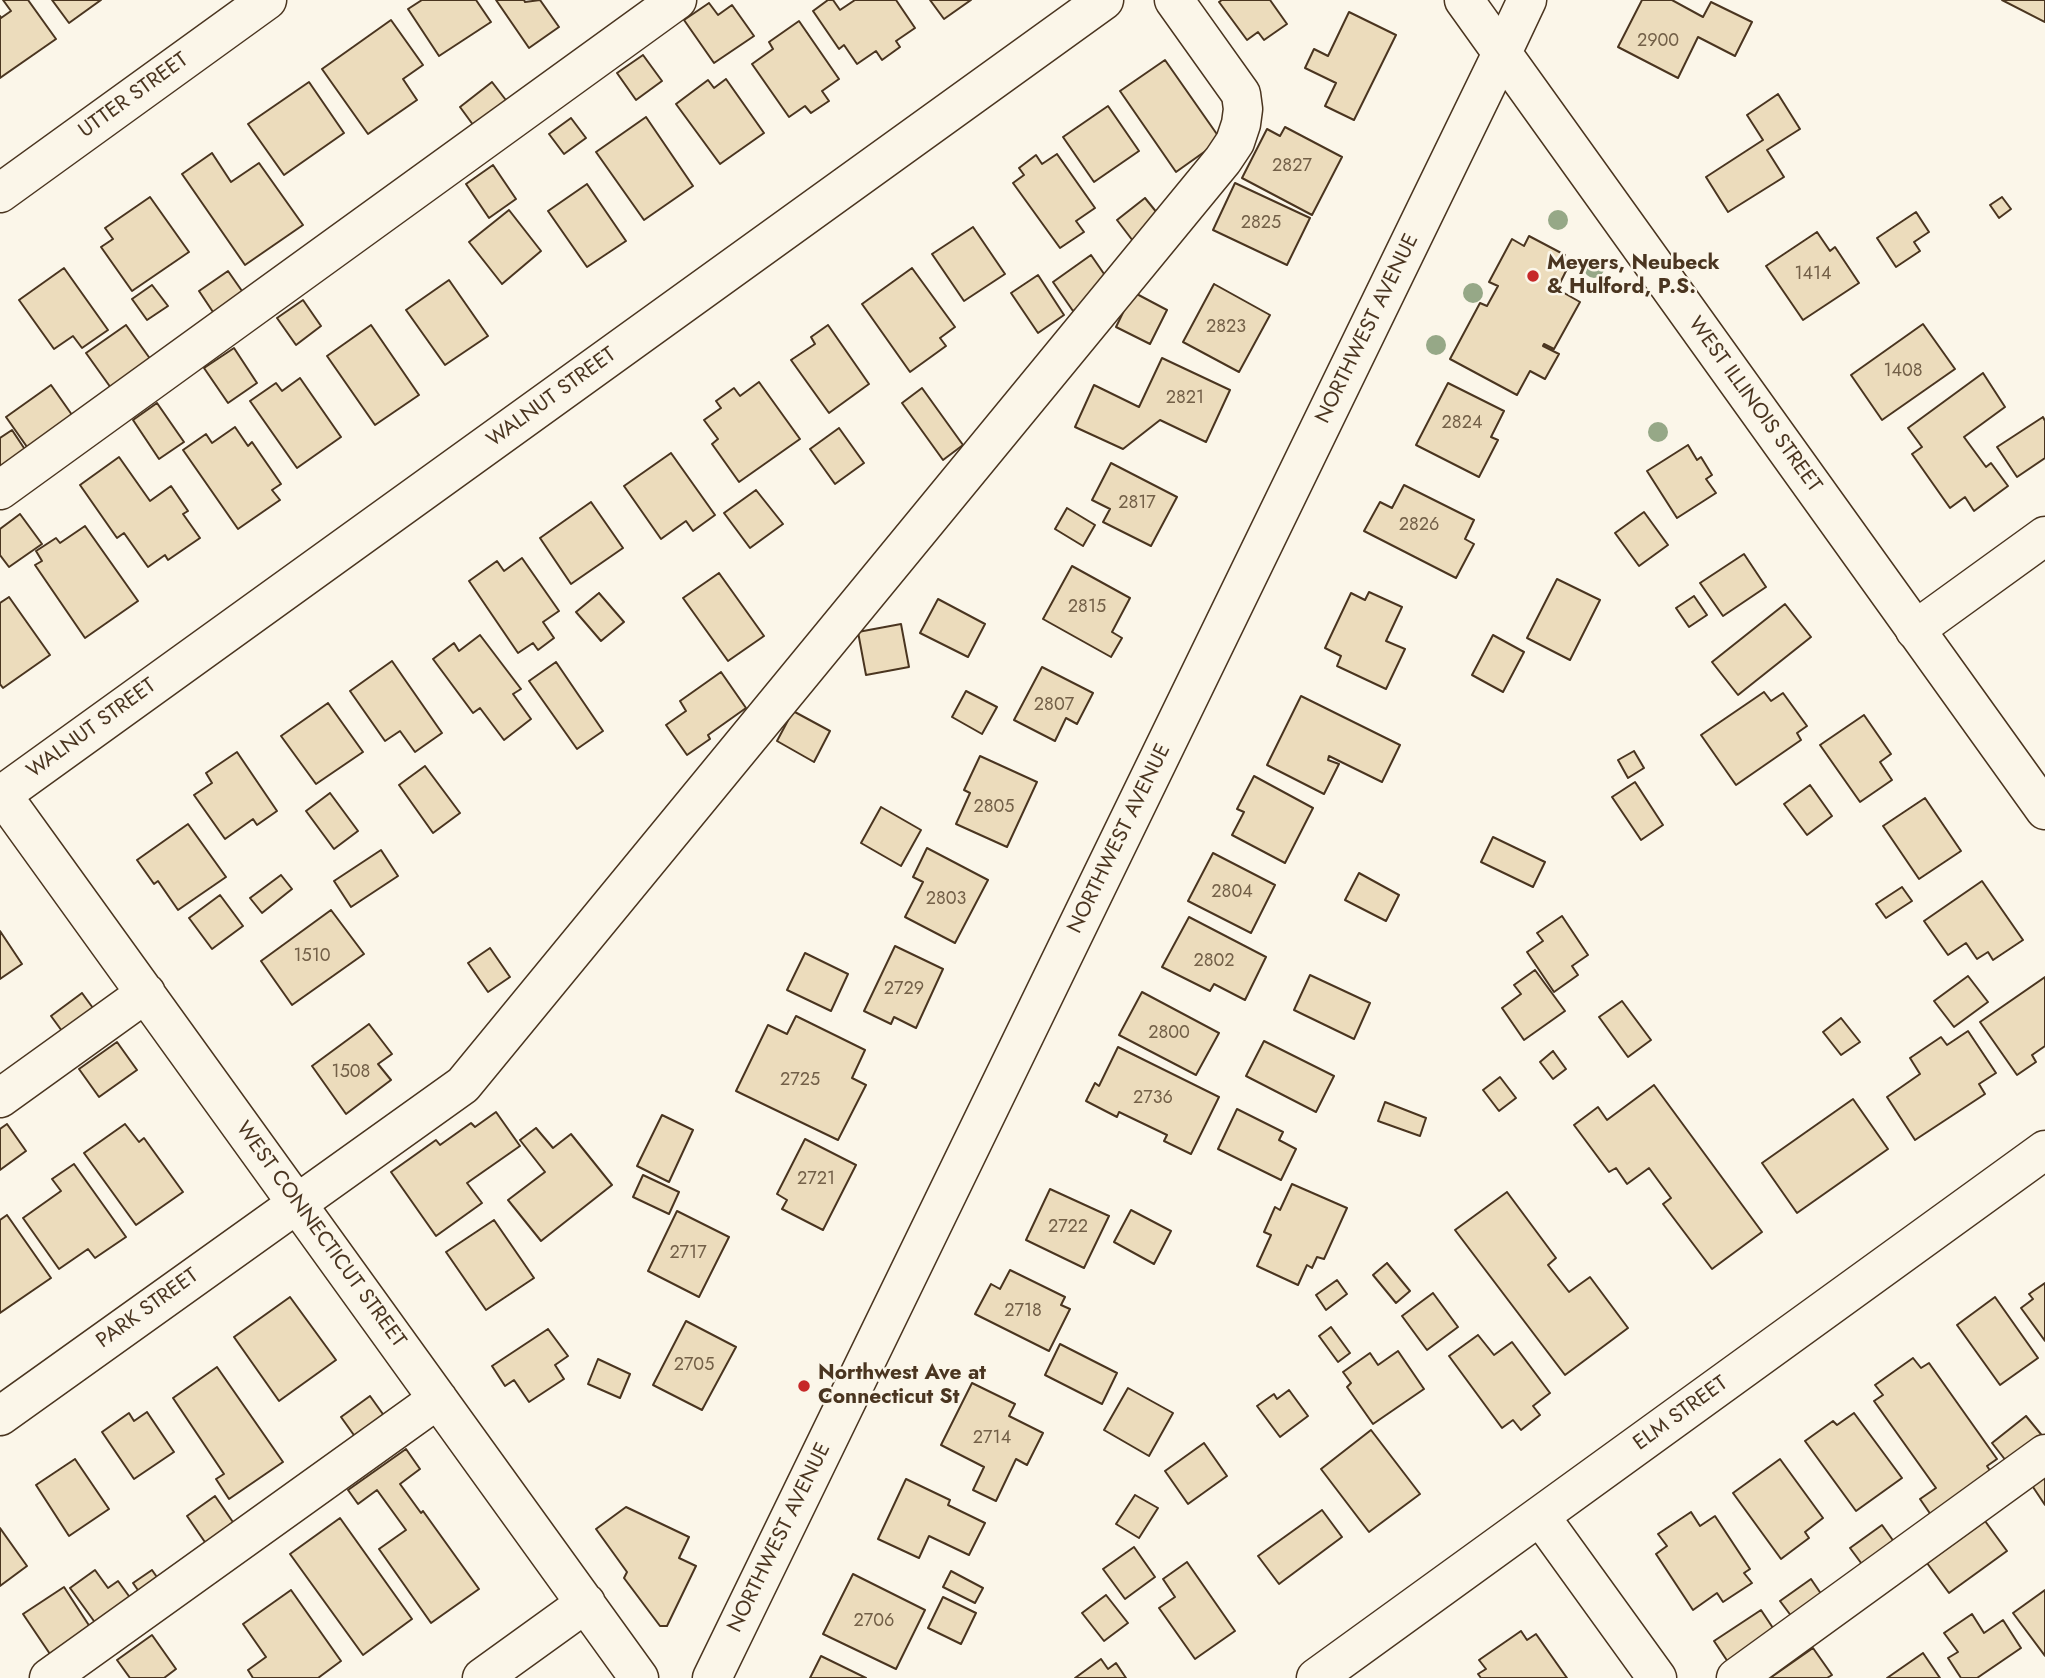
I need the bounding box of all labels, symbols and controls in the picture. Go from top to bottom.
house number: 2900 [1637,31,1679,53]
street label: UTTER STREET [74,48,194,144]
house number: 2827 [1272,156,1312,178]
house number: 2825 [1241,213,1281,235]
street label: NORTHWEST AVENUE [1311,230,1425,428]
place label: Meyers, Neubeck & Hulford, P.S. [1547,251,1720,301]
house number: 1414 [1794,264,1832,286]
marker: Meyers, Neubeck & Hulford, P.S. [1525,268,1541,284]
street label: WEST ILLINOIS STREET [1682,312,1826,498]
house number: 2823 [1206,317,1246,339]
street label: WALNUT STREET [483,343,621,453]
house number: 1408 [1883,361,1923,383]
house number: 2821 [1166,388,1204,410]
house number: 2824 [1442,413,1482,435]
house number: 2817 [1118,493,1156,515]
house number: 2826 [1399,515,1439,537]
house number: 2815 [1068,597,1106,619]
street label: WALNUT STREET [23,674,161,784]
house number: 2807 [1034,695,1074,717]
street label: NORTHWEST AVENUE [1063,740,1177,938]
house number: 2805 [973,797,1015,819]
house number: 2804 [1211,882,1253,904]
house number: 2803 [926,889,966,911]
house number: 1510 [293,946,331,968]
house number: 2802 [1193,951,1235,973]
house number: 2729 [884,979,924,1001]
house number: 2800 [1148,1023,1190,1045]
house number: 1508 [332,1062,370,1084]
house number: 2725 [780,1070,820,1092]
house number: 2736 [1133,1088,1173,1110]
street label: WEST CONNECTICUT STREET [230,1117,410,1353]
house number: 2721 [797,1169,835,1191]
house number: 2722 [1048,1217,1088,1239]
house number: 2717 [669,1243,707,1265]
street label: PARK STREET [92,1264,204,1354]
house number: 2718 [1004,1301,1042,1323]
house number: 2705 [674,1355,714,1377]
place label: Northwest Ave at Connecticut St [818,1361,986,1411]
street label: ELM STREET [1629,1371,1733,1457]
marker: Northwest Ave at Connecticut St [796,1378,812,1394]
house number: 2714 [973,1428,1011,1450]
street label: NORTHWEST AVENUE [723,1439,837,1637]
house number: 2706 [854,1611,894,1633]

